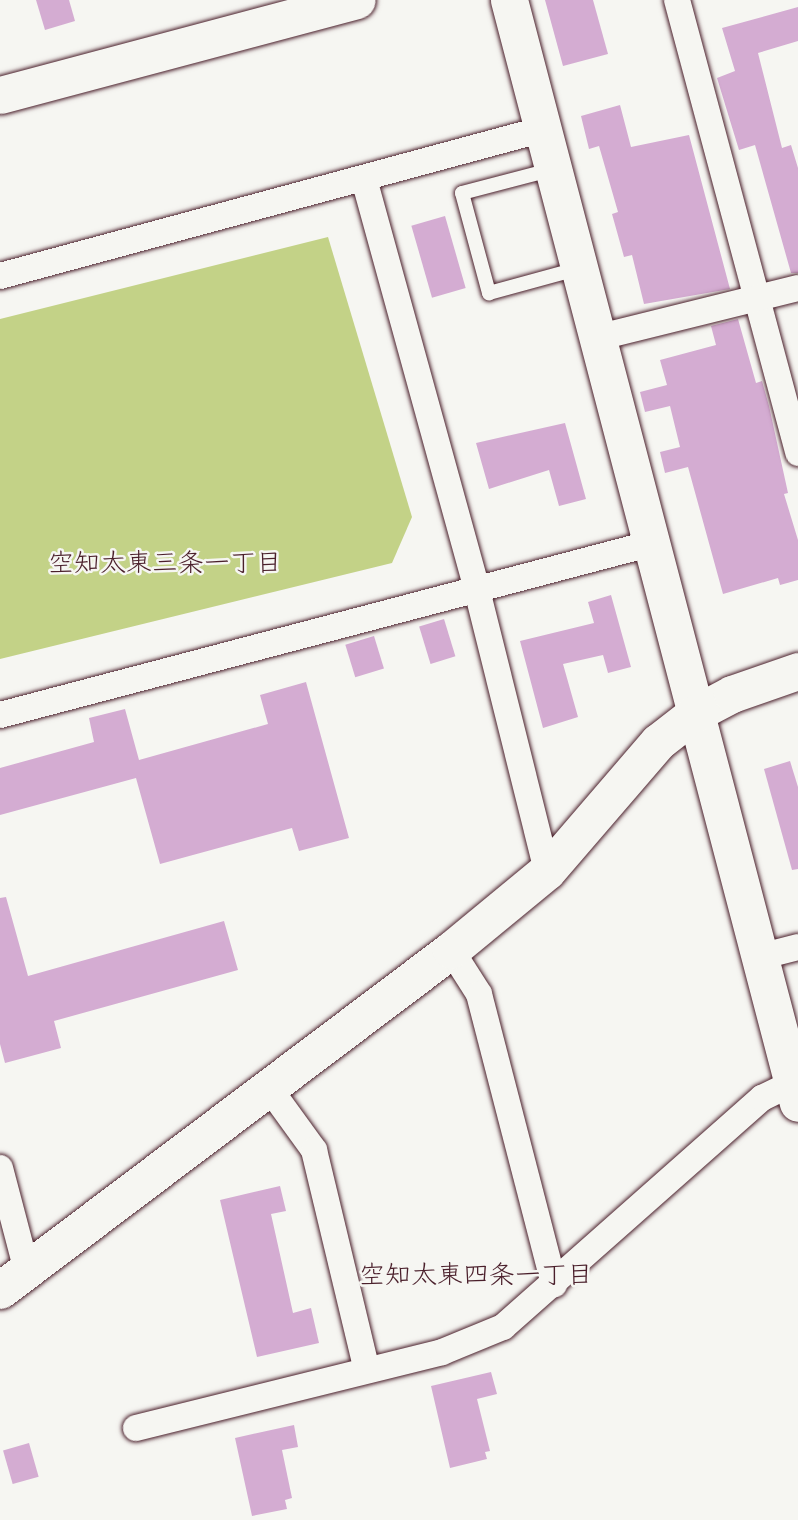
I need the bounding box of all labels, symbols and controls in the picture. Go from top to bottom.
district label: 空知太東三条一丁目 [48,546,282,578]
district label: 空知太東四条一丁目 [359,1258,593,1290]

